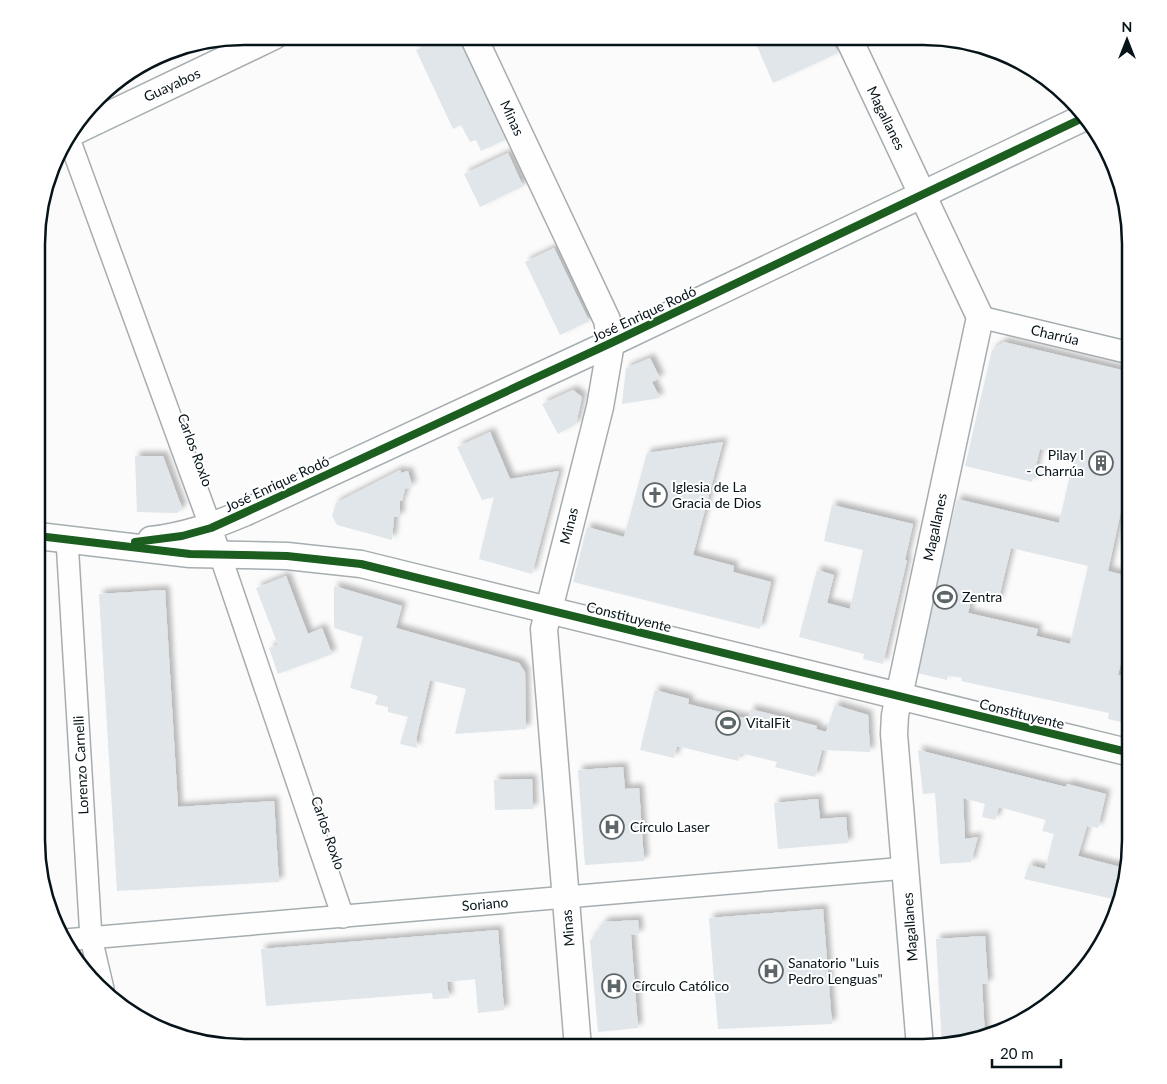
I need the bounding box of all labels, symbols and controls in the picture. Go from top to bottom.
north arrow [1102,15,1152,65]
text: N [1122,18,1132,35]
street label: Guayabos [141,64,203,105]
street label: Magallanes [864,83,909,152]
street label: Minas [497,97,528,138]
street label: José Enrique Rodó [589,282,699,345]
street label: Charrúa [1029,321,1081,348]
street label: Carlos Roxlo [174,411,217,489]
place label: Pilay I - Charrúa [1026,446,1084,479]
building icon: Pilay I - Charrúa [1088,450,1114,476]
street label: José Enrique Rodó [222,452,332,515]
place label: Iglesia de La Gracia de Dios [672,478,761,511]
church icon: Iglesia de La Gracia de Dios [642,482,668,508]
street label: Magallanes [919,491,950,562]
street label: Minas [556,506,581,546]
sports icon: Zentra [932,584,958,610]
place label: Zentra [962,588,1002,605]
street label: Constituyente [585,598,673,635]
street label: Constituyente [978,695,1066,732]
sports icon: VitalFit [715,710,741,736]
place label: VitalFit [746,714,790,731]
street label: Lorenzo Carnelli [69,715,92,815]
street label: Carlos Roxlo [308,794,349,872]
hospital icon: Círculo Laser [599,814,625,840]
place label: Círculo Laser [630,818,710,835]
street label: Magallanes [899,892,920,962]
street label: Soriano [461,893,509,914]
street label: Minas [557,909,578,947]
place label: Sanatorio "Luis Pedro Lenguas" [788,954,883,987]
hospital icon: Sanatorio "Luis Pedro Lenguas" [758,958,784,984]
hospital icon: Círculo Católico [601,973,627,999]
place label: Círculo Católico [632,977,729,994]
scale bar [992,1036,1061,1068]
text: 20 m [1000,1044,1034,1062]

